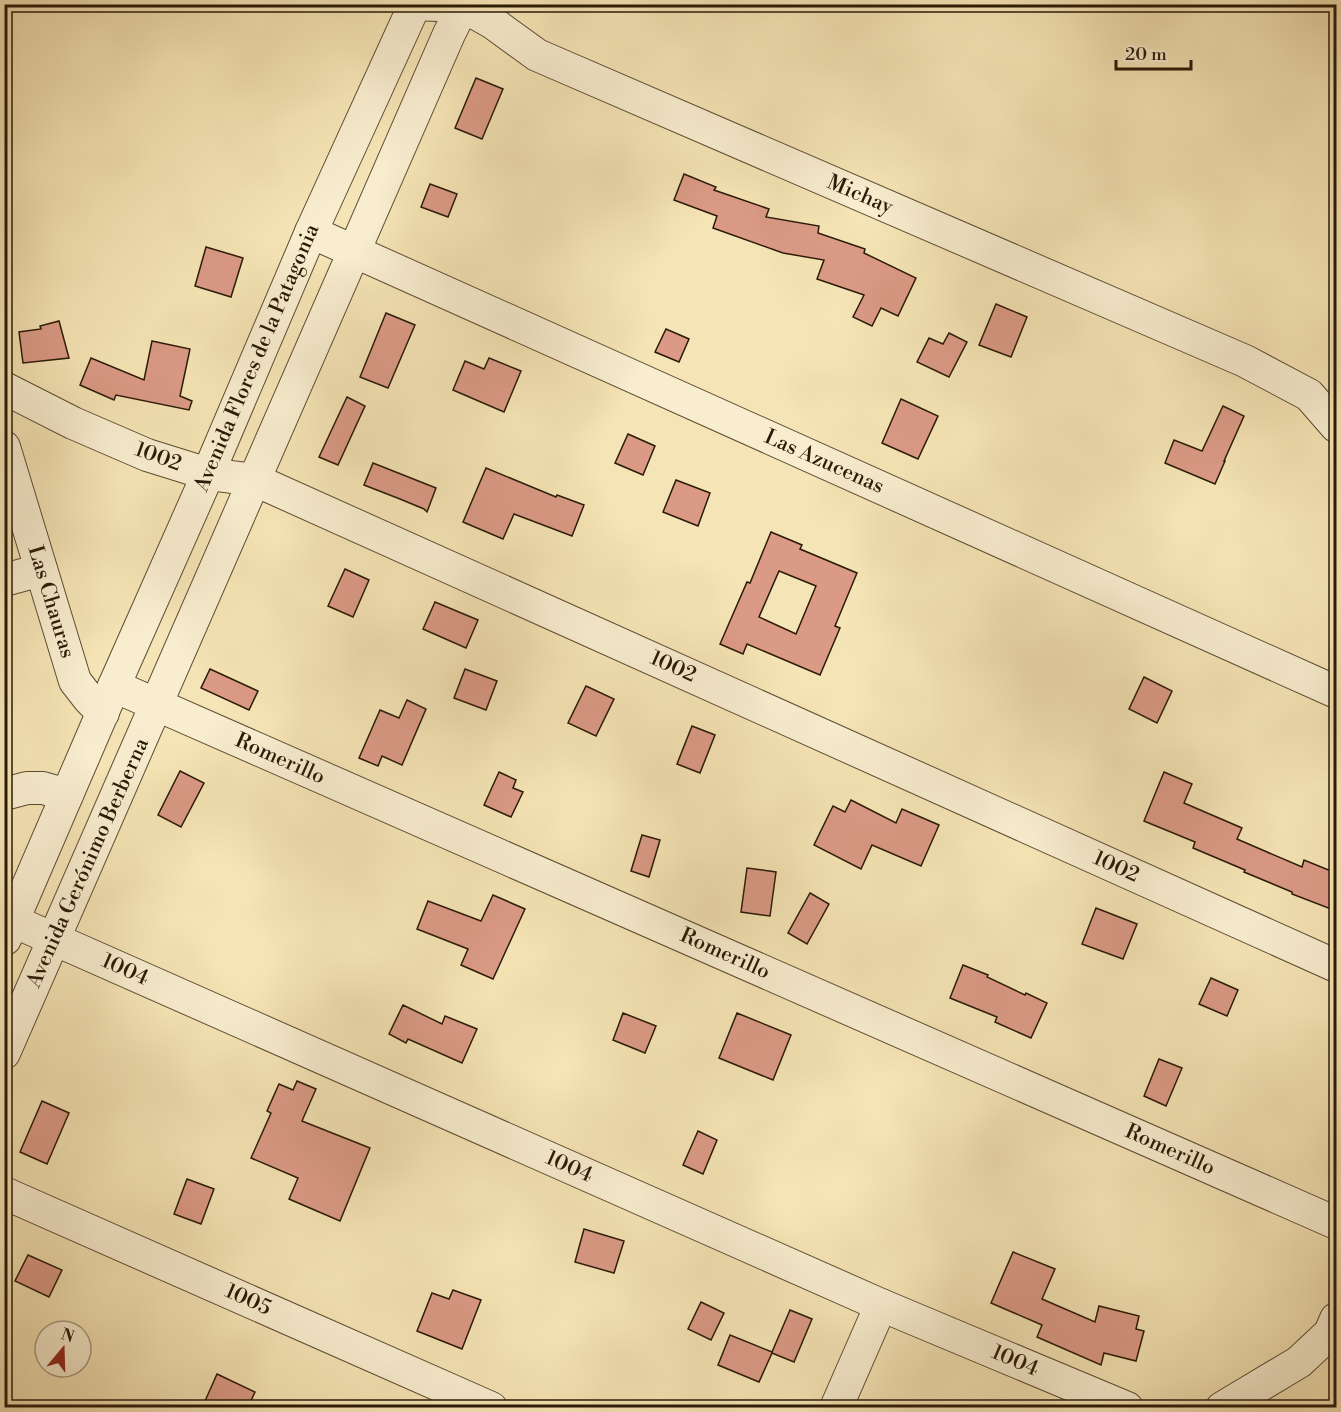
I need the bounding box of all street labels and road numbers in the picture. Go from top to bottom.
street label: Michay [823,170,898,221]
street label: Avenida Flores de la Patagonia [188,220,325,497]
street label: Las Azucenas [760,424,888,500]
street label: 1002 [131,437,185,477]
street label: Las Chauras [22,543,80,661]
street label: 1002 [646,645,700,689]
street label: Romerillo [231,728,329,790]
street label: Avenida Gerónimo Berberna [21,734,155,993]
street label: 1002 [1089,845,1143,889]
street label: Romerillo [676,923,774,985]
street label: 1004 [97,948,153,992]
street label: Romerillo [1121,1119,1219,1181]
street label: 1004 [541,1145,597,1189]
street label: 1005 [221,1278,275,1322]
street label: 1004 [987,1340,1043,1382]

